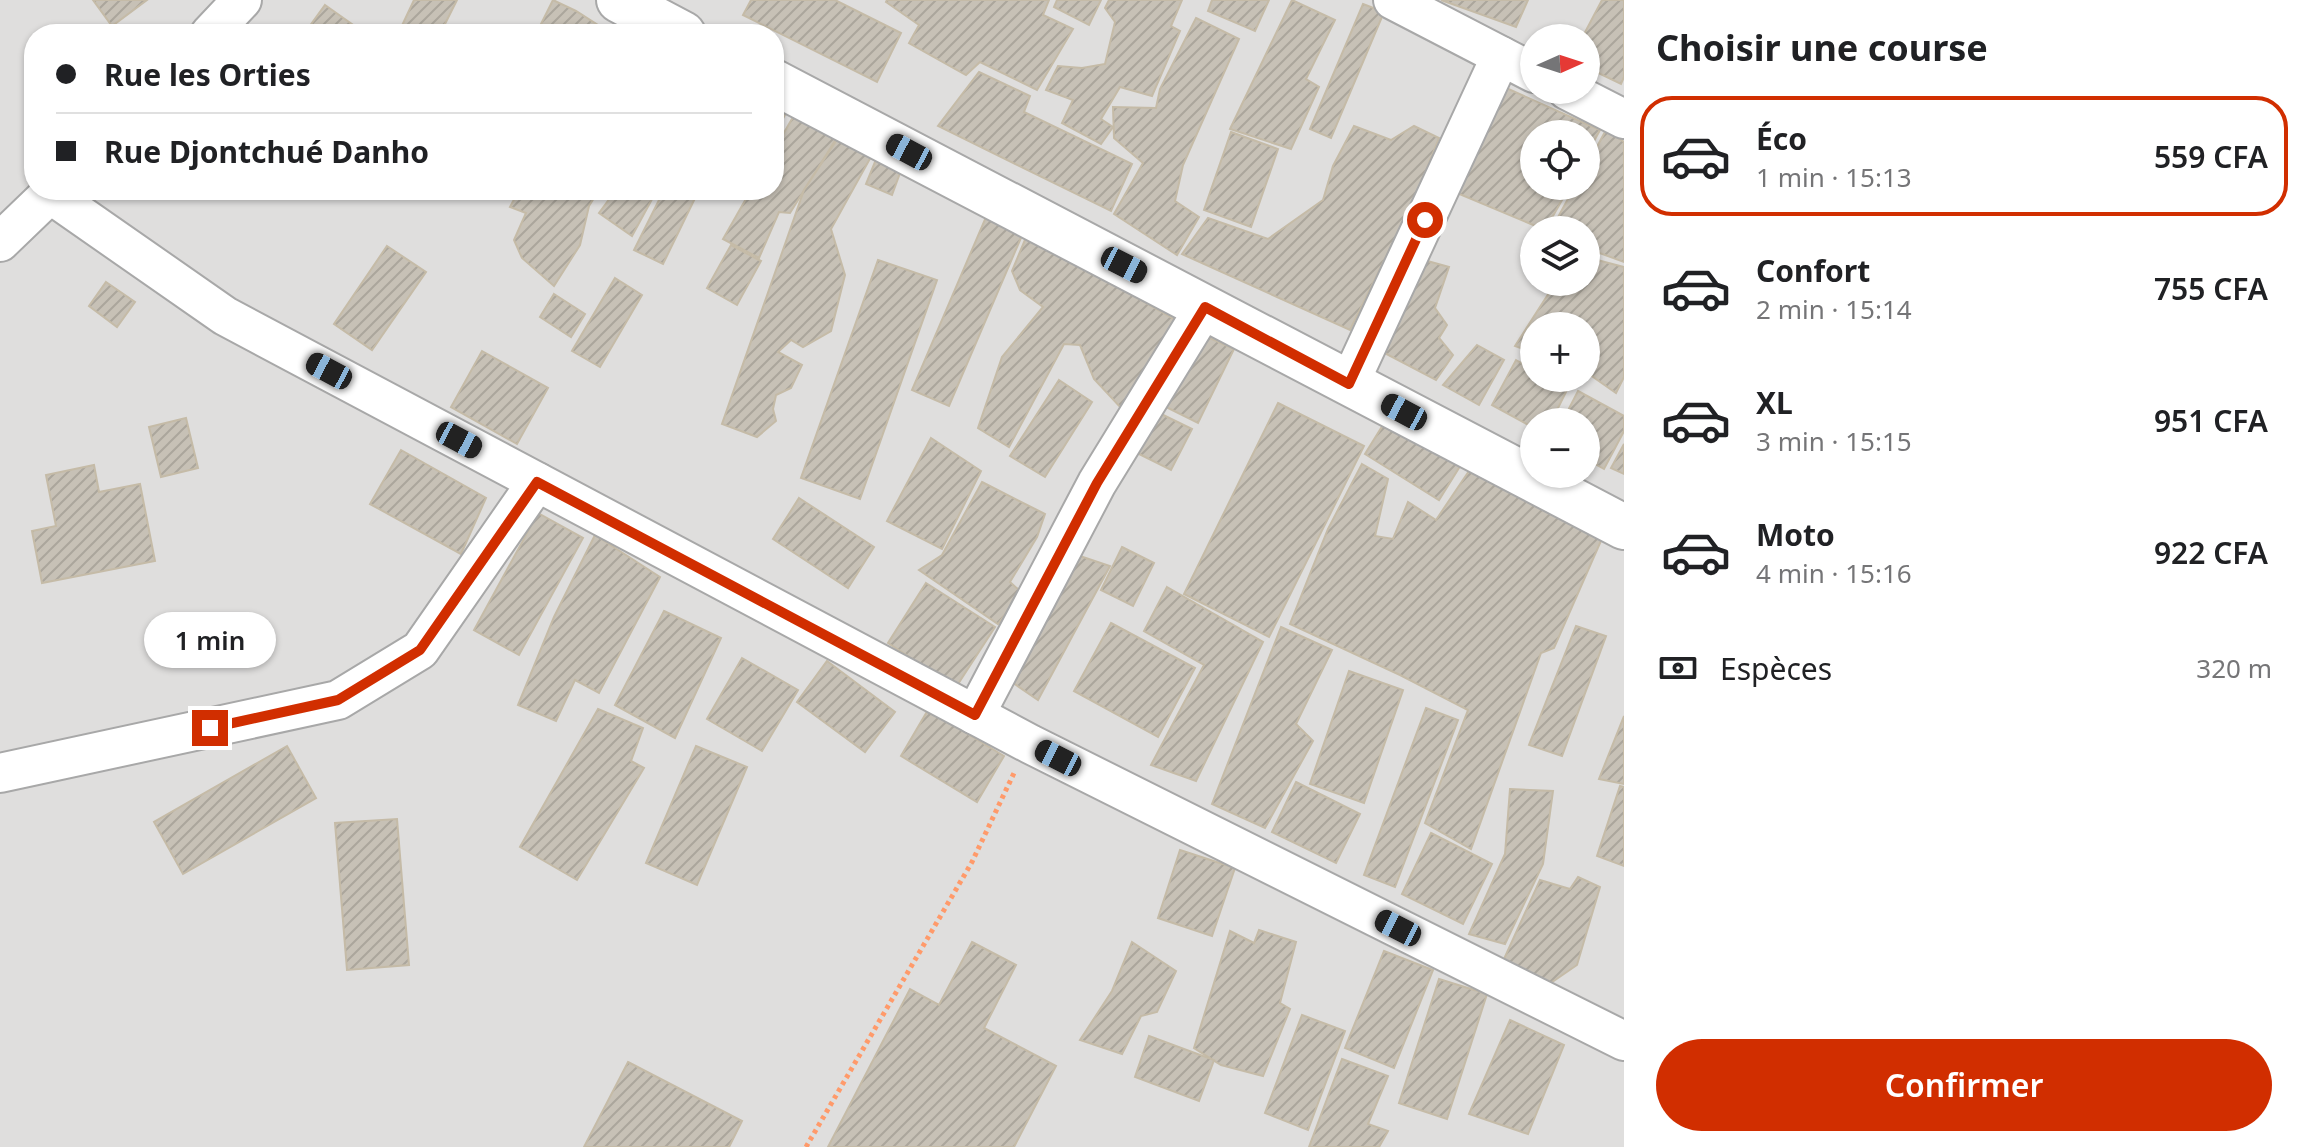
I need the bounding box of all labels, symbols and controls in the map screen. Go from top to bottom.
text: Choisir une course [1656,23,1988,72]
north arrow [1520,24,1600,104]
map controls [1520,24,1600,488]
text: Rue les Orties [104,54,311,95]
text: Éco [1756,118,1807,159]
button: locate [1520,120,1600,200]
icon: car [1660,120,1732,192]
car [882,130,936,174]
text: Rue Djontchué Danho [104,131,429,172]
text: 559 CFA [2154,136,2268,177]
text: 1 min · 15:13 [1756,159,1912,195]
route start [1407,202,1443,238]
button: layers [1520,216,1600,296]
car [1097,243,1151,287]
text: Confort [1756,250,1870,291]
icon: car [1660,252,1732,324]
text: 755 CFA [2154,268,2268,309]
text: 2 min · 15:14 [1756,291,1912,327]
button: + [1520,312,1600,392]
car [302,349,356,393]
text: XL [1756,382,1793,423]
icon: car [1660,384,1732,456]
car [1377,390,1431,434]
text: 951 CFA [2154,400,2268,441]
button: − [1520,408,1600,488]
car [432,418,486,462]
text: 3 min · 15:15 [1756,423,1912,459]
text: Moto [1756,514,1835,555]
icon: car [1660,516,1732,588]
text: 922 CFA [2154,532,2268,573]
text: 4 min · 15:16 [1756,555,1912,591]
callout: 1 min [144,612,276,668]
text: 1 min [175,622,245,658]
icon: cash [1656,646,1700,690]
text: Espèces [1720,648,1832,689]
text: 320 m [2196,650,2272,686]
route end [192,710,228,746]
car [1031,736,1085,780]
car [1371,906,1425,950]
button: Confirmer [1656,1039,2272,1131]

